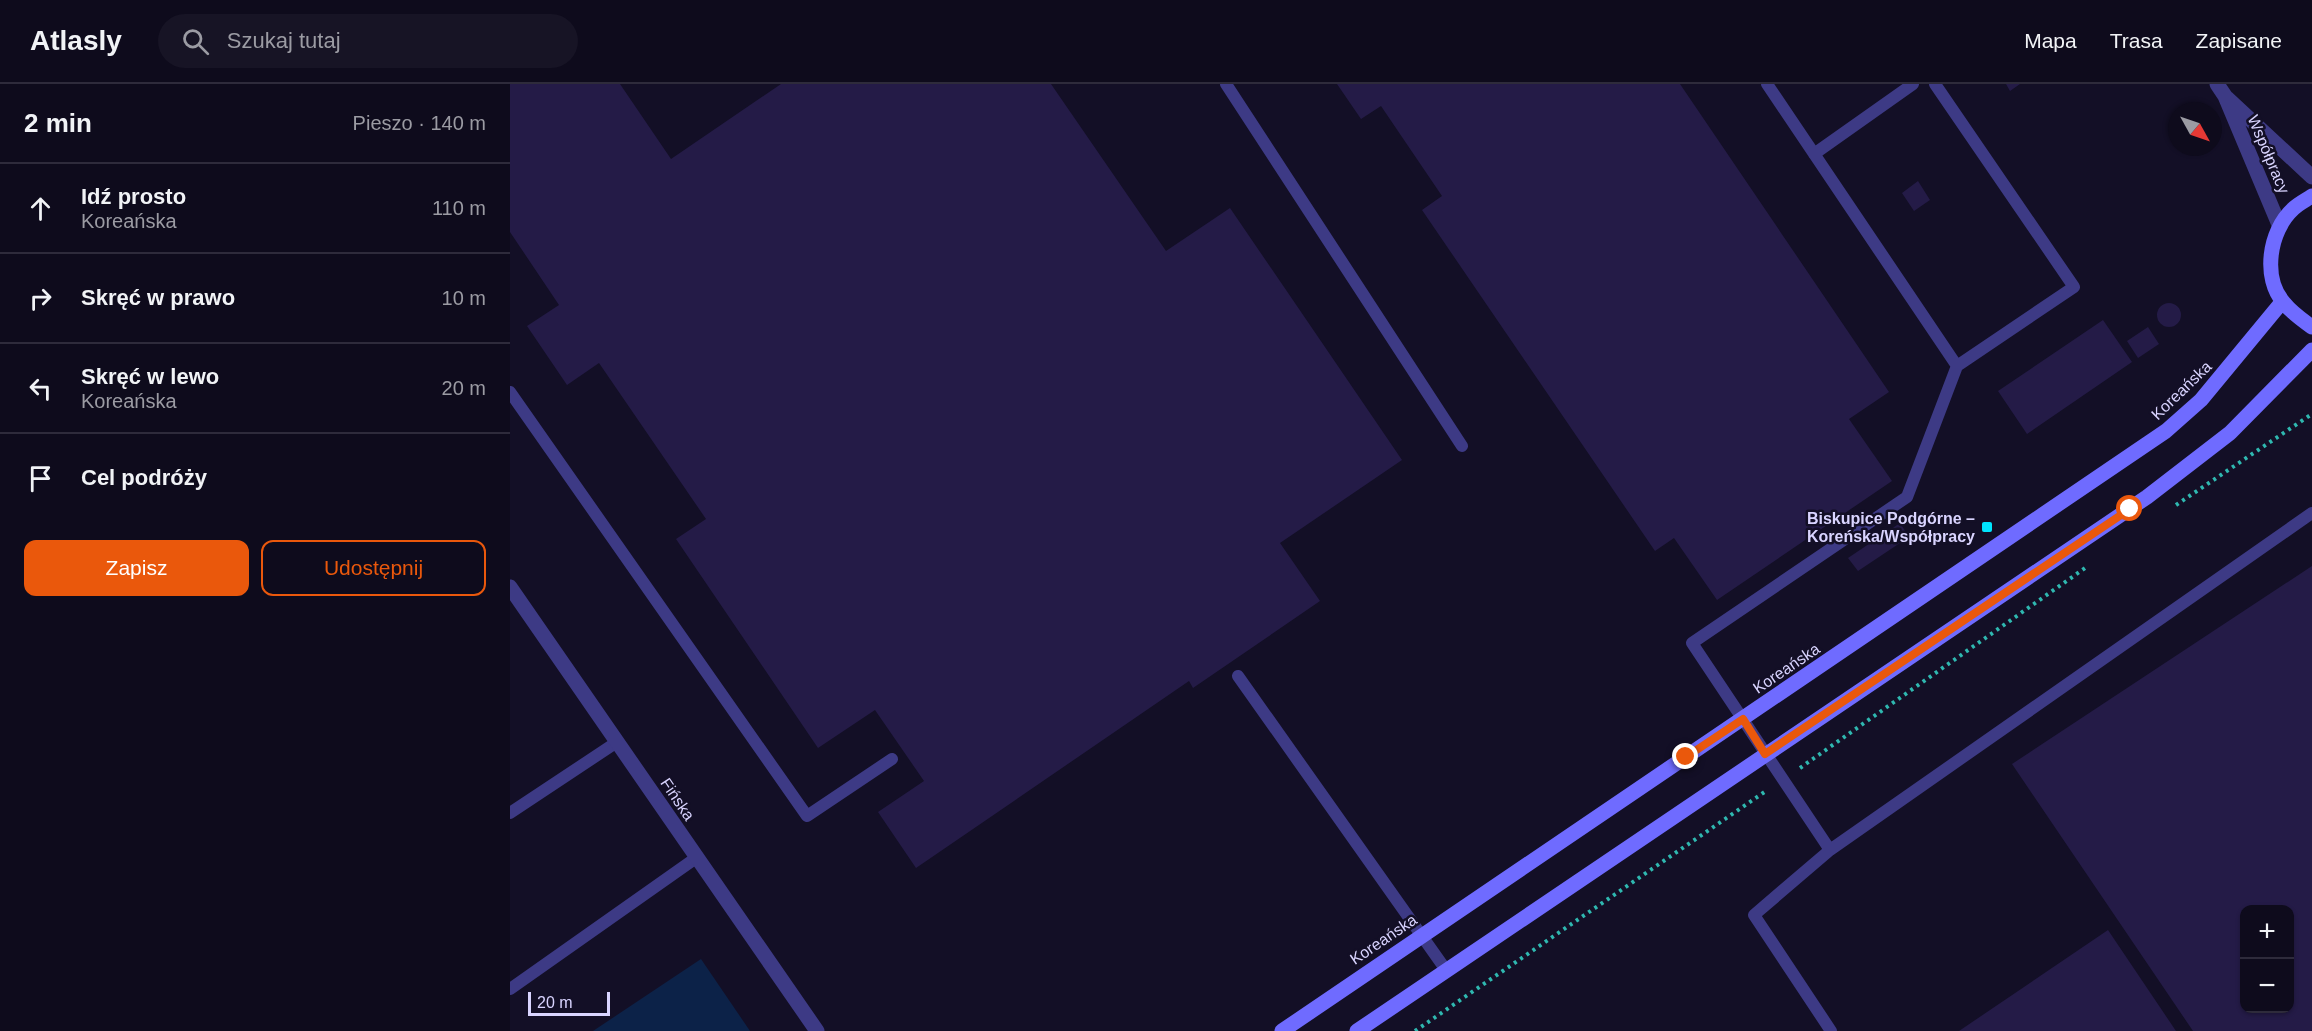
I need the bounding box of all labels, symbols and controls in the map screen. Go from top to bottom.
search box [158,14,578,68]
text: Atlasly [30,25,122,56]
icon: search [179,25,212,58]
text: Szukaj tutaj [227,28,341,53]
text: Mapa [2024,29,2077,52]
text: Trasa [2110,29,2163,52]
text: Zapisane [2196,29,2282,52]
north arrow [2168,102,2222,156]
text: 2 min [24,108,92,138]
text: Pieszo · 140 m [353,112,486,134]
street label: Współpracy [2244,112,2293,196]
text: Idź prosto [81,184,186,209]
icon: ahead [24,192,57,225]
text: 110 m [432,197,486,219]
text: Koreańska [81,210,177,232]
icon: right [24,282,57,315]
text: Skręć w prawo [81,285,235,310]
text: 10 m [442,287,486,309]
street label: Koreańska [2148,358,2215,423]
text: Skręć w lewo [81,364,219,389]
icon: left [24,372,57,405]
text: 20 m [442,377,486,399]
text: Koreańska [81,390,177,412]
icon: arrive [24,462,57,495]
text: Cel podróży [81,465,207,490]
route start [2116,495,2142,521]
place label: Biskupice Podgórne – Koreńska/Współpracy [1807,510,1975,545]
marker: Biskupice Podgórne – Koreńska/Współpracy [1980,520,1994,534]
button: Zapisz [24,540,249,596]
button: Udostępnij [261,540,486,596]
street label: Koreańska [1750,640,1823,697]
route end [1672,743,1698,769]
street label: Fińska [657,775,698,824]
map controls [2240,905,2294,1013]
button: + [2240,905,2294,959]
street label: Koreańska [1347,911,1420,968]
button: − [2240,959,2294,1013]
scale bar [528,989,610,1016]
text: 20 m [537,994,573,1011]

